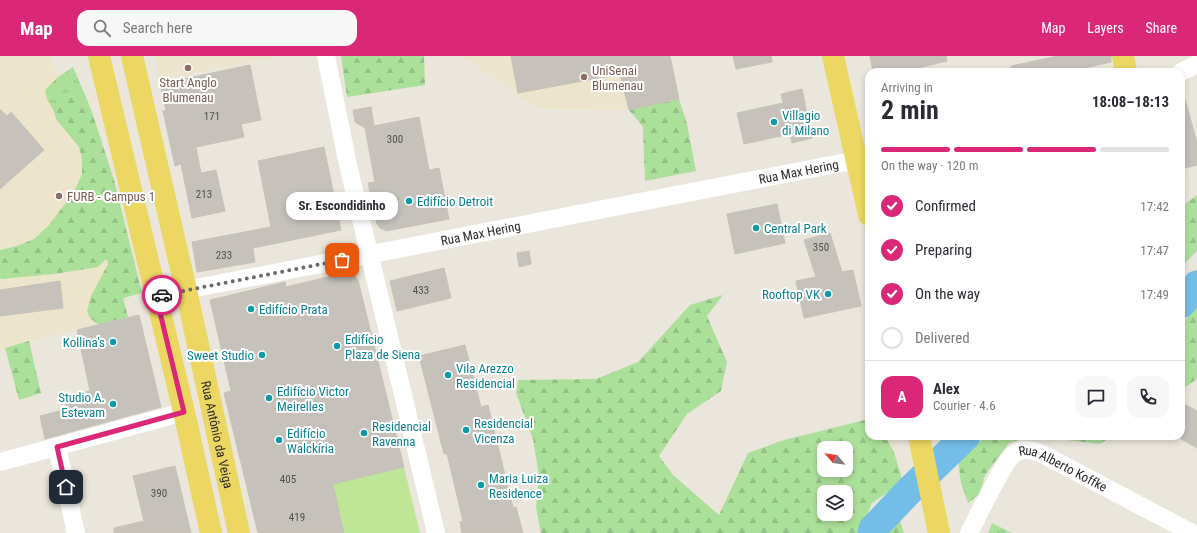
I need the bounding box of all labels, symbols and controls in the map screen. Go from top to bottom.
search box [77,10,357,46]
text: Map [20,17,53,40]
icon: search [91,17,113,39]
text: Search here [123,19,193,37]
text: Map [1041,20,1065,36]
text: Layers [1087,20,1124,36]
text: Share [1146,20,1177,36]
marker: Start Anglo Blumenau [183,63,193,73]
place label: UniSenai Blumenau [592,63,643,93]
marker: UniSenai Blumenau [579,72,589,82]
place label: Start Anglo Blumenau [159,75,217,105]
text: Arriving in [881,80,933,95]
text: 18:08–18:13 [1092,93,1169,111]
text: 2 min [881,95,939,125]
place label: Villagio di Milano [782,108,829,138]
house number: 171 [204,110,220,123]
marker: Villagio di Milano [769,117,779,127]
house number: 300 [387,133,403,146]
street label: Rua Max Hering [758,157,840,187]
text: On the way · 120 m [881,158,978,173]
house number: 213 [196,188,212,201]
place label: FURB - Campus 1 [67,189,155,204]
marker: FURB - Campus 1 [54,191,64,201]
callout: Sr. Escondidinho [286,192,398,220]
place label: Edifício Detroit [417,194,493,209]
icon: check [881,195,903,217]
marker: Edifício Detroit [404,196,414,206]
text: Confirmed [915,197,976,215]
text: Sr. Escondidinho [299,198,385,213]
text: 17:42 [1140,199,1169,214]
street label: Rua Max Hering [439,218,522,248]
place label: Central Park [764,221,827,236]
marker: Central Park [751,223,761,233]
icon: check [881,239,903,261]
house number: 350 [813,241,829,254]
text: Preparing [915,241,972,259]
pin [325,243,359,277]
text: 17:47 [1140,243,1169,258]
house number: 233 [216,249,232,262]
icon: bag [331,249,353,271]
courier [142,275,182,315]
icon: check [881,283,903,305]
icon: car [151,284,173,306]
house number: 433 [413,284,429,297]
text: On the way [915,285,980,303]
place label: Rooftop VK [762,287,821,302]
text: 17:49 [1140,287,1169,302]
marker: Rooftop VK [823,289,833,299]
place label: Edifício Prata [259,302,328,317]
marker: Edifício Prata [246,304,256,314]
text: Delivered [915,329,970,347]
place label: Edifício Plaza de Siena [345,332,420,362]
place label: Kollina's [63,335,105,350]
marker: Kollina's [108,337,118,347]
marker: Edifício Plaza de Siena [332,341,342,351]
place label: Sweet Studio [187,348,254,363]
marker: Sweet Studio [257,350,267,360]
place label: Vila Arezzo Residencial [456,361,515,391]
marker: Vila Arezzo Residencial [443,370,453,380]
button: chat [1075,376,1117,418]
button: phone [1127,376,1169,418]
street label: Rua Antônio da Veiga [198,379,236,490]
text: Alex [933,380,960,398]
place label: Edifício Victor Meirelles [277,384,349,414]
text: A [898,388,906,406]
place label: Studio A. Estevam [58,390,105,420]
marker: Edifício Victor Meirelles [264,393,274,403]
text: Courier · 4.6 [933,398,996,413]
marker: Studio A. Estevam [108,399,118,409]
place label: Residencial Vicenza [474,416,533,446]
place label: Residencial Ravenna [372,419,431,449]
marker: Residencial Vicenza [461,425,471,435]
place label: Edifício Walckíria [287,426,334,456]
marker: Residencial Ravenna [359,428,369,438]
marker: Edifício Walckíria [274,435,284,445]
north arrow [817,441,853,477]
map controls [817,441,853,521]
street label: Rua Alberto Koffke [1017,443,1110,495]
pin [49,470,83,504]
place label: Maria Luiza Residence [489,471,548,501]
house number: 405 [280,473,296,486]
icon: home [55,476,77,498]
marker: Maria Luiza Residence [476,480,486,490]
button: layers [817,485,853,521]
house number: 390 [151,487,167,500]
house number: 419 [289,511,305,524]

